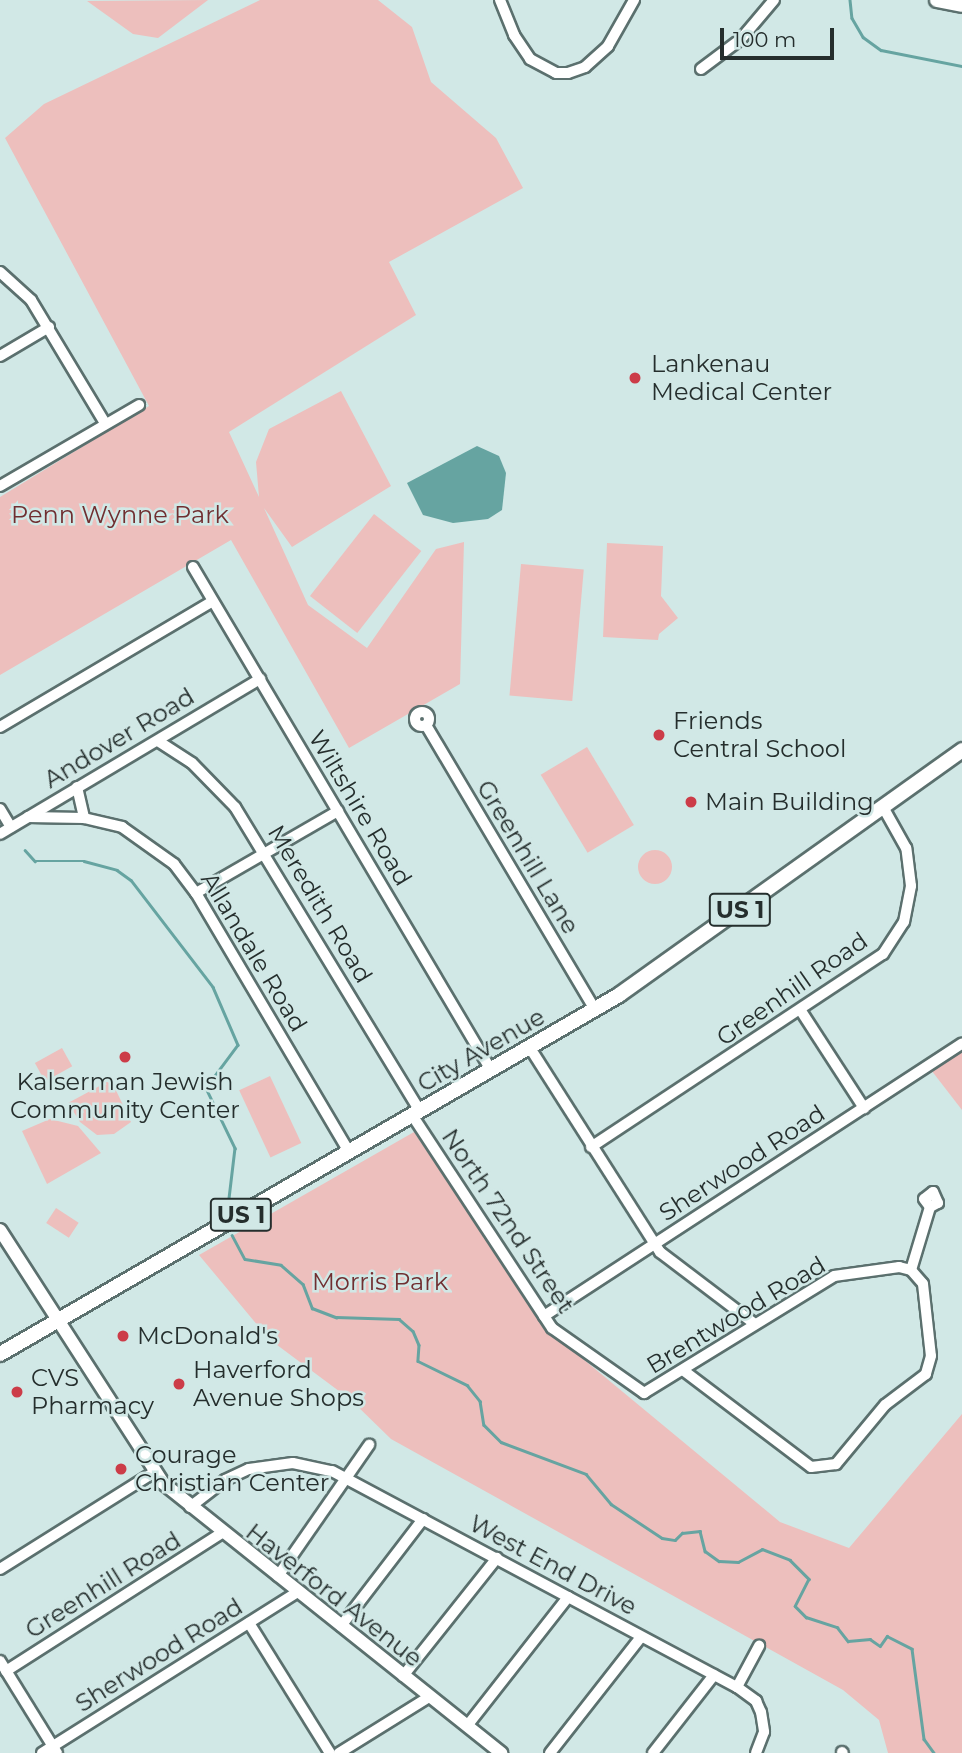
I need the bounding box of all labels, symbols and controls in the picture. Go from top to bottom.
scale bar [724,14,838,58]
text: 100 m [733,27,796,52]
place label: Lankenau Medical Center [651,350,832,406]
marker: Lankenau Medical Center [625,368,645,388]
park label: Penn Wynne Park [11,501,229,529]
street label: Andover Road [39,682,199,794]
place label: Friends Central School [673,707,846,763]
street label: Wiltshire Road [302,725,418,891]
marker: Friends Central School [651,727,667,743]
street label: Greenhill Lane [471,775,585,939]
place label: Main Building [705,788,874,816]
marker: Main Building [683,794,699,810]
street label: Meredith Road [262,820,378,988]
street label: Allandale Road [195,867,313,1037]
road number: US 1 [708,890,772,930]
street label: Greenhill Road [711,926,873,1052]
street label: City Avenue [412,1002,550,1098]
marker: Kalserman Jewish Community Center [117,1049,133,1065]
place label: Kalserman Jewish Community Center [10,1068,240,1124]
street label: Sherwood Road [654,1099,830,1227]
street label: North 72nd Street [436,1123,580,1319]
road number: US 1 [210,1196,272,1234]
street label: Brentwood Road [641,1250,831,1380]
park label: Morris Park [312,1268,448,1296]
place label: McDonald's [137,1322,278,1350]
marker: McDonald's [115,1328,131,1344]
place label: Haverford Avenue Shops [193,1356,364,1412]
place label: CVS Pharmacy [31,1364,154,1420]
marker: Haverford Avenue Shops [171,1376,187,1392]
marker: CVS Pharmacy [9,1384,25,1400]
place label: Courage Christian Center [135,1441,329,1497]
marker: Courage Christian Center [113,1461,129,1477]
street label: West End Drive [464,1509,642,1621]
street label: Haverford Avenue [240,1517,428,1673]
street label: Greenhill Road [20,1526,186,1644]
street label: Sherwood Road [70,1592,248,1718]

